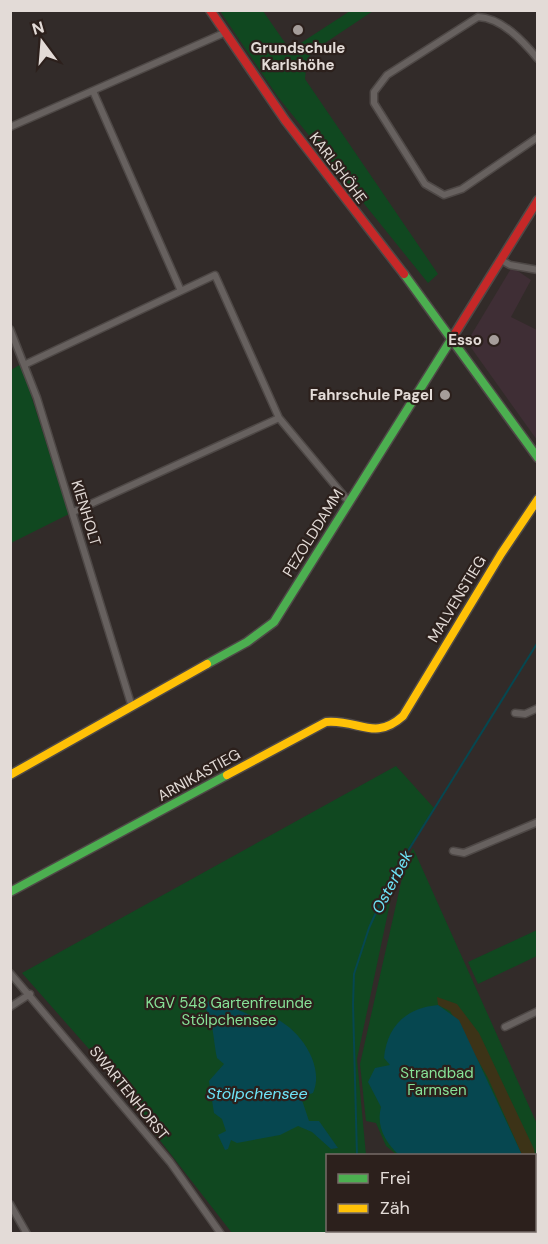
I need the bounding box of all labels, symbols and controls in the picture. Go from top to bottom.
north arrow [12,12,72,72]
text: N [29,16,47,40]
marker: Grundschule Karlshöhe [291,23,305,37]
place label: Grundschule Karlshöhe [251,38,345,75]
street label: KARLSHÖHE [305,128,371,208]
place label: Esso [448,330,482,350]
marker: Esso [487,333,501,347]
place label: Fahrschule Pagel [310,385,433,405]
marker: Fahrschule Pagel [438,388,452,402]
street label: KIENHOLT [67,478,105,548]
street label: PEZOLDDAMM [278,485,348,581]
street label: MALVENSTIEG [423,552,491,646]
street label: ARNIKASTIEG [154,744,244,806]
water label: Osterbek [367,846,418,917]
park label: KGV 548 Gartenfreunde Stölpchensee [146,993,312,1030]
street label: SWARTENHORST [85,1042,173,1144]
park label: Strandbad Farmsen [400,1063,474,1100]
water label: Stölpchensee [206,1083,308,1104]
legend [326,1154,536,1232]
text: Frei [380,1166,411,1190]
text: Zäh [380,1196,410,1220]

